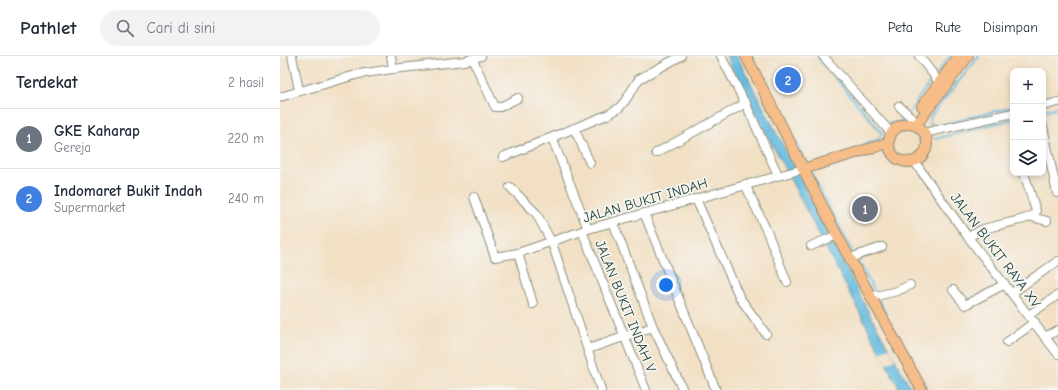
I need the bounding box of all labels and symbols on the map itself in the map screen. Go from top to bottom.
pin: 2 [775,65,801,95]
street label: JALAN BUKIT INDAH [581,175,709,226]
street label: JALAN BUKIT RAYA XV [947,189,1045,312]
pin: 1 [852,194,878,224]
street label: JALAN BUKIT INDAH V [591,238,660,375]
your location [656,275,676,295]

